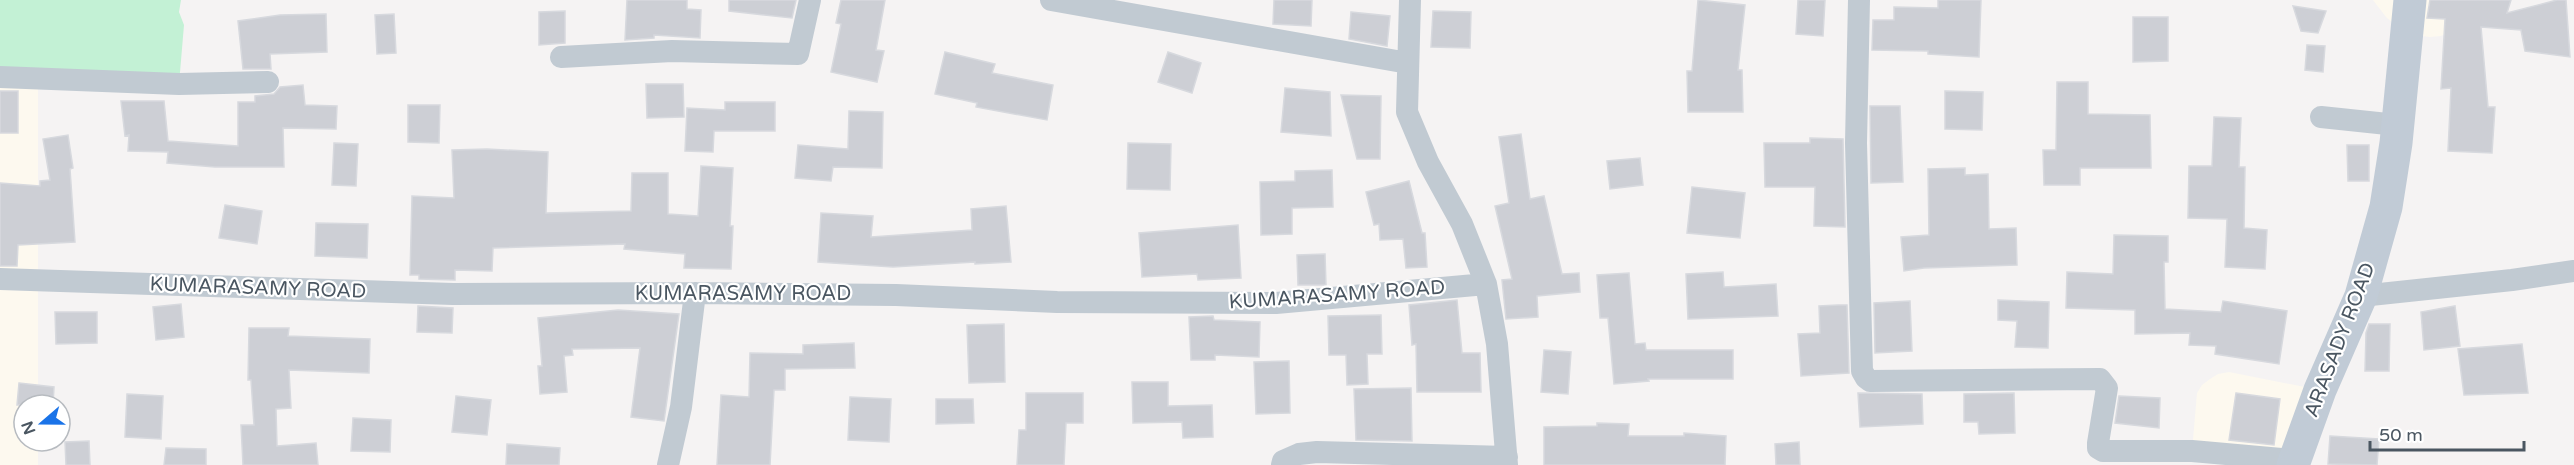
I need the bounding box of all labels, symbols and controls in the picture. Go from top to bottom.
street label: ARASADY ROAD [2299,259,2381,421]
street label: KUMARASAMY ROAD [149,272,367,304]
street label: KUMARASAMY ROAD [1228,275,1446,315]
street label: KUMARASAMY ROAD [635,282,851,306]
north arrow [12,393,72,453]
scale bar [2370,414,2524,452]
text: N [17,418,40,437]
text: 50 m [2379,424,2423,446]

